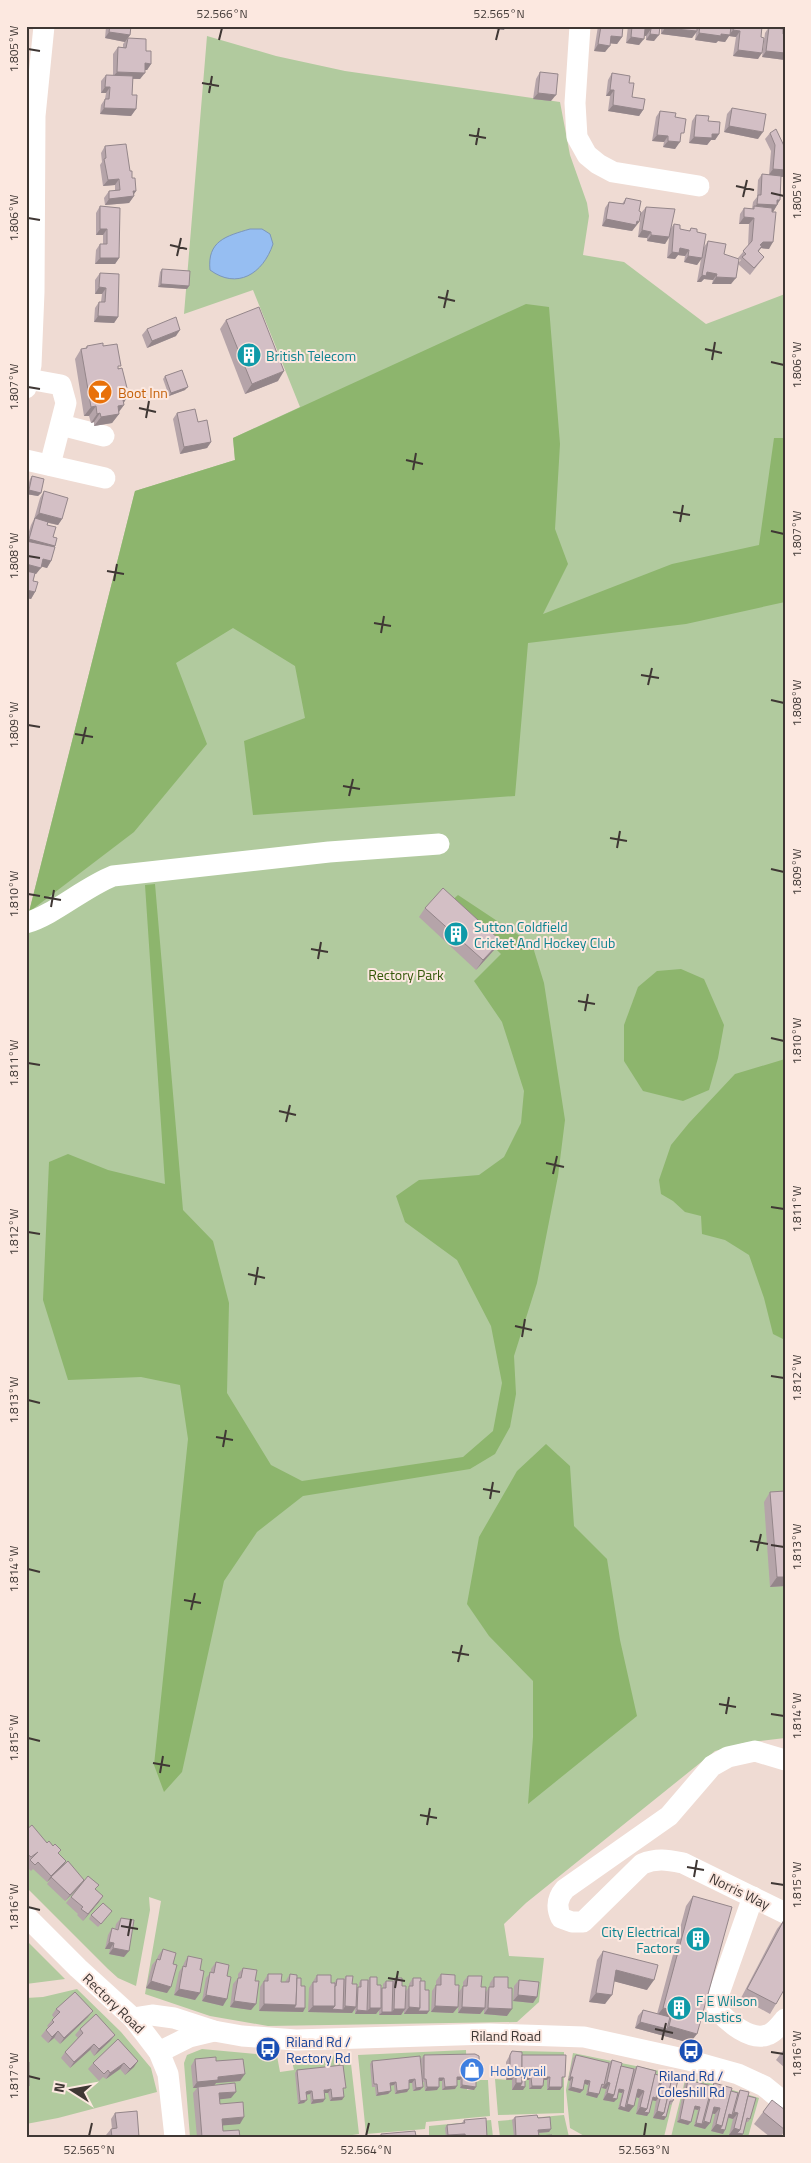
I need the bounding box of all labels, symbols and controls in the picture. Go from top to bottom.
text: 52.566°N [196,4,248,23]
text: 52.565°N [473,4,525,23]
text: 1.805°W [4,25,23,72]
text: 1.805°W [787,172,806,219]
text: 1.806°W [4,194,23,241]
text: 1.806°W [787,341,806,388]
building icon: British Telecom [236,342,262,368]
place label: British Telecom [266,345,356,366]
text: 1.807°W [4,363,23,410]
bar icon: Boot Inn [87,379,113,405]
place label: Boot Inn [118,382,168,403]
text: 1.807°W [787,510,806,557]
text: 1.808°W [4,532,23,579]
text: 1.808°W [787,679,806,726]
text: 1.809°W [4,701,23,748]
text: 1.809°W [787,848,806,895]
text: 1.810°W [4,870,23,917]
place label: Sutton Coldfield Cricket And Hockey Club [474,916,615,953]
building icon: Sutton Coldfield Cricket And Hockey Club [443,921,469,947]
park label: Rectory Park [368,964,444,985]
text: 1.810°W [787,1017,806,1064]
text: 1.811°W [4,1039,23,1086]
text: 1.811°W [787,1185,806,1232]
text: 1.812°W [4,1208,23,1255]
text: 1.812°W [787,1354,806,1401]
text: 1.813°W [4,1376,23,1423]
text: 1.813°W [787,1523,806,1570]
text: 1.814°W [4,1545,23,1592]
text: 1.814°W [787,1692,806,1739]
text: 1.815°W [4,1714,23,1761]
text: 1.815°W [787,1861,806,1908]
street label: Norris Way [706,1867,774,1915]
text: 1.816°W [4,1883,23,1930]
place label: City Electrical Factors [601,1921,680,1958]
building icon: City Electrical Factors [685,1926,711,1952]
street label: Rectory Road [78,1968,150,2038]
place label: F E Wilson Plastics [696,1990,757,2027]
building icon: F E Wilson Plastics [666,1995,692,2021]
street label: Riland Road [471,2025,541,2046]
text: 1.816°W [787,2030,806,2077]
place label: Riland Rd / Rectory Rd [286,2031,351,2068]
bus stop icon: Riland Rd / Rectory Rd [255,2036,281,2062]
bus stop icon: Riland Rd / Coleshill Rd [678,2038,704,2064]
text: 1.817°W [4,2052,23,2099]
shop icon: Hobbyrail [459,2057,485,2083]
place label: Hobbyrail [490,2060,546,2081]
place label: Riland Rd / Coleshill Rd [657,2065,725,2102]
north arrow [48,2066,98,2116]
text: N [48,2081,70,2094]
text: 52.565°N [63,2140,115,2159]
text: 52.564°N [340,2140,392,2159]
text: 52.563°N [618,2140,670,2159]

